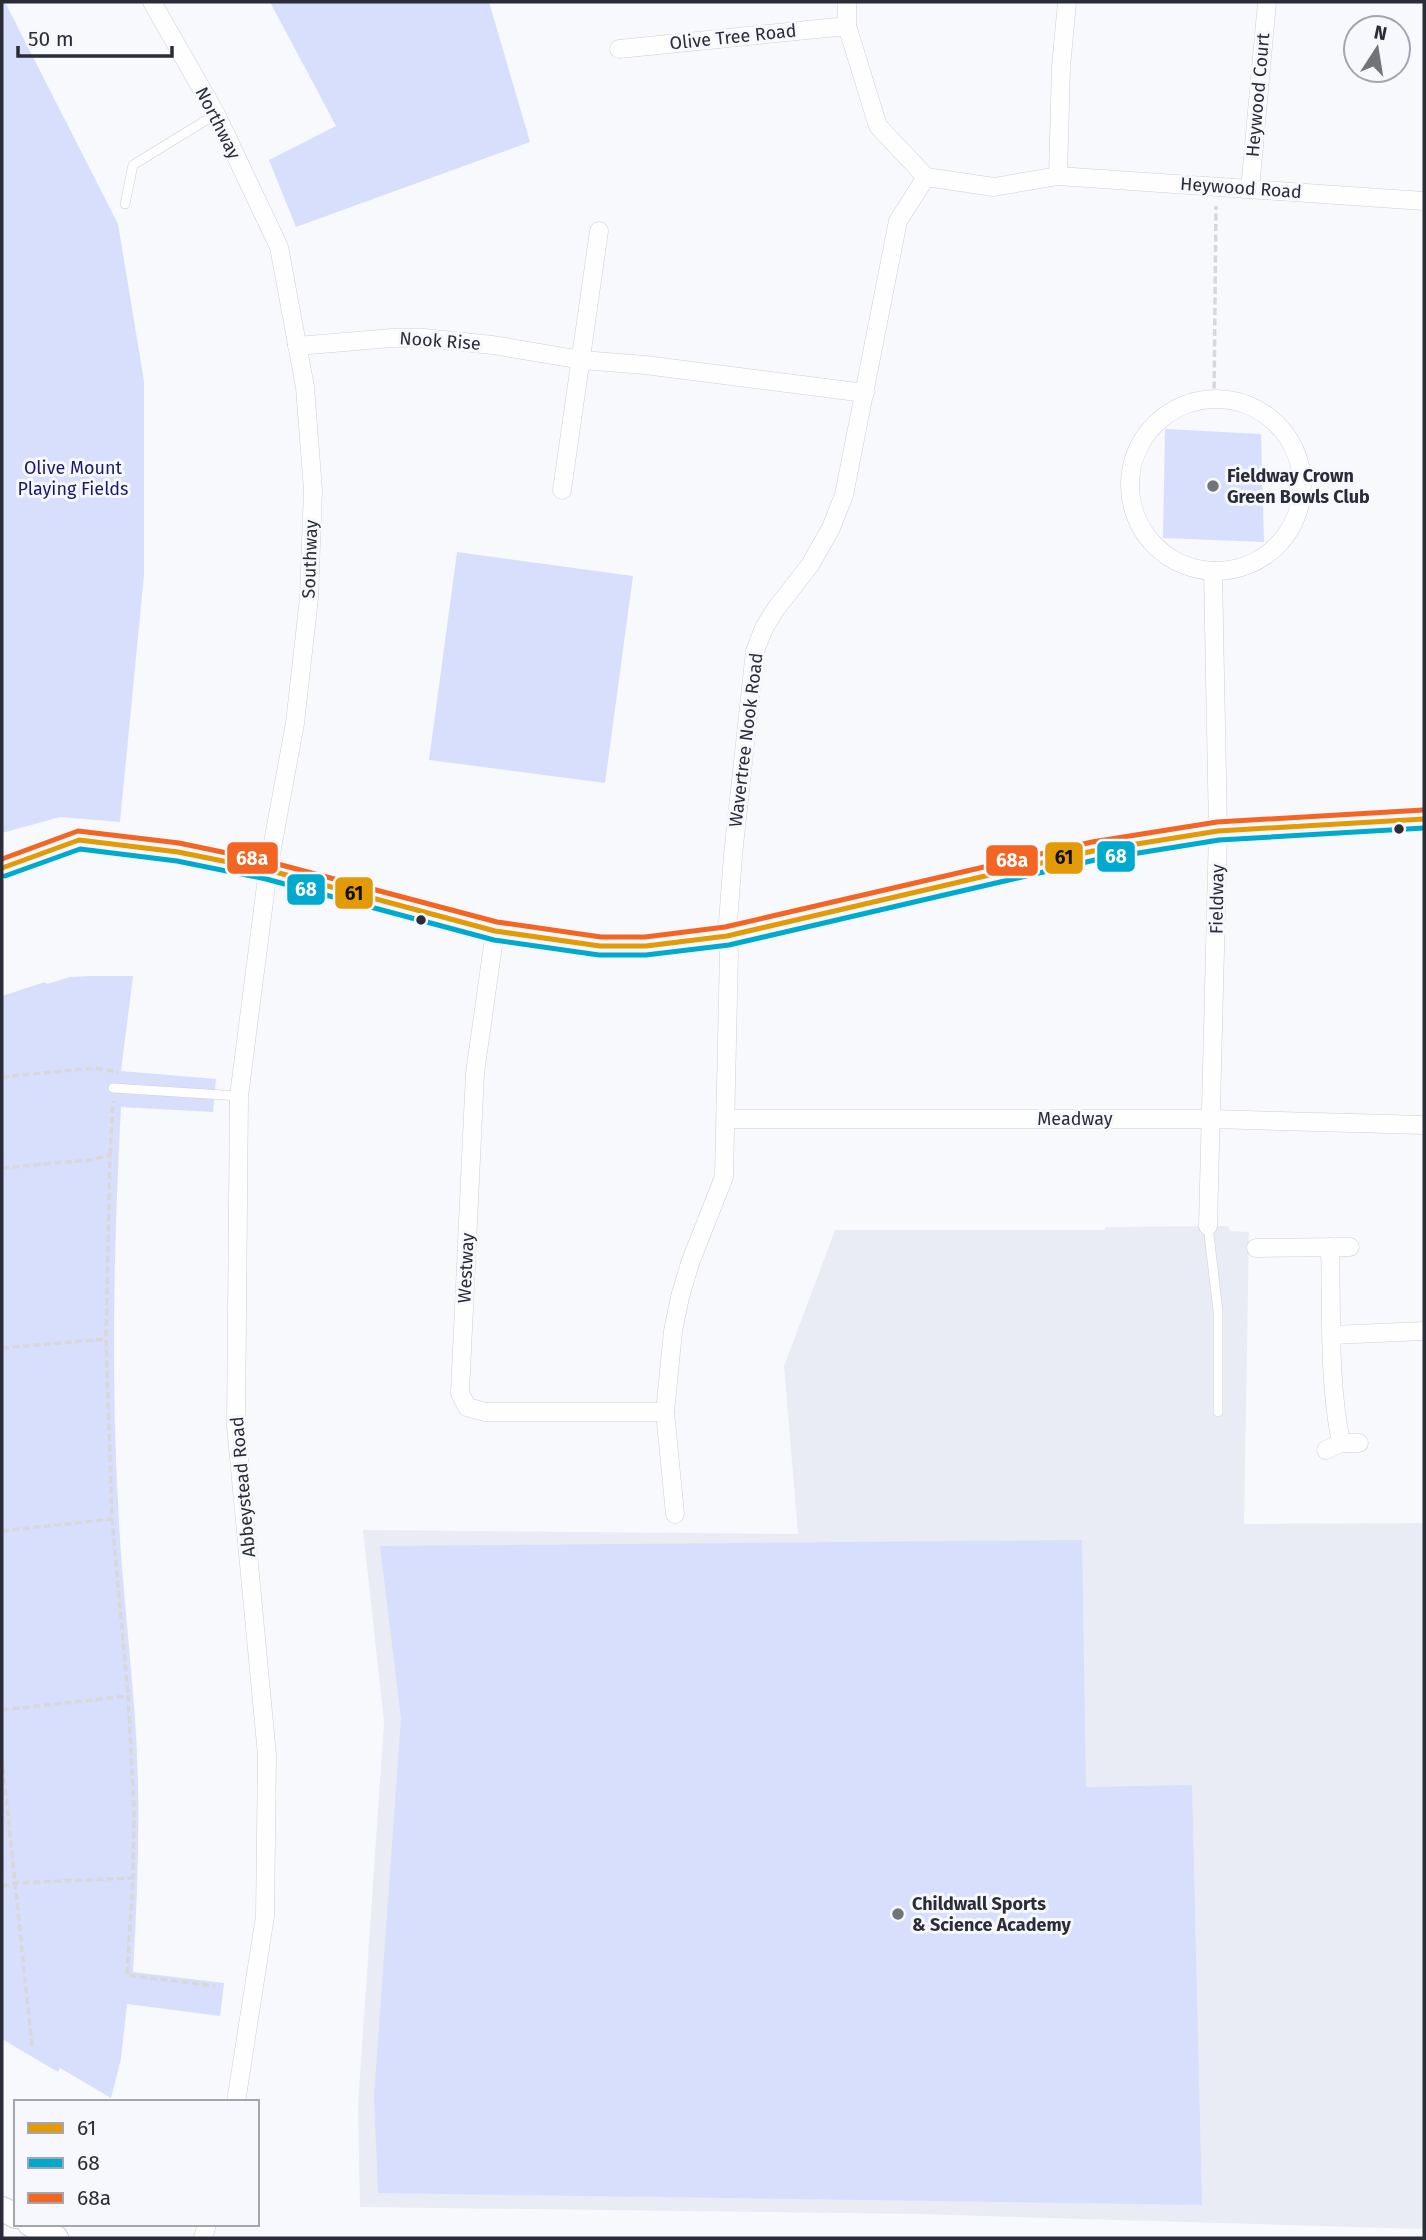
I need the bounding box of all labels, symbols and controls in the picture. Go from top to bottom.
scale bar [18,14,172,58]
north arrow [1342,14,1412,84]
street label: Olive Tree Road [669,19,797,55]
text: N [1372,20,1389,45]
text: 50 m [28,26,74,52]
street label: Heywood Court [1242,32,1274,158]
street label: Northway [191,83,246,163]
street label: Heywood Road [1179,173,1303,203]
street label: Nook Rise [399,327,481,355]
park label: Olive Mount Playing Fields [17,457,129,500]
place label: Fieldway Crown Green Bowls Club [1227,465,1370,508]
marker: Fieldway Crown Green Bowls Club [1205,478,1221,494]
street label: Southway [298,519,322,599]
street label: Wavertree Nook Road [724,652,768,828]
unlabelled marker [1392,822,1406,836]
line badge: 68 [1096,840,1136,873]
line badge: 68a [226,841,279,875]
line badge: 61 [1044,841,1084,875]
line badge: 68a [985,844,1039,877]
text: 68 [1105,845,1127,868]
text: 61 [1055,846,1073,869]
text: 68a [236,847,268,870]
text: 68a [996,849,1028,872]
street label: Fieldway [1205,864,1229,934]
line badge: 68 [286,873,326,906]
line badge: 61 [334,876,374,910]
text: 68 [295,878,317,901]
text: 61 [345,882,363,905]
unlabelled marker [414,913,428,927]
street label: Meadway [1037,1108,1113,1130]
street label: Westway [453,1232,479,1304]
street label: Abbeystead Road [226,1416,260,1558]
place label: Childwall Sports & Science Academy [912,1893,1071,1936]
marker: Childwall Sports & Science Academy [890,1906,906,1922]
legend [14,2100,259,2226]
text: 61 [77,2115,96,2141]
text: 68 [77,2150,100,2176]
text: 68a [77,2185,111,2211]

